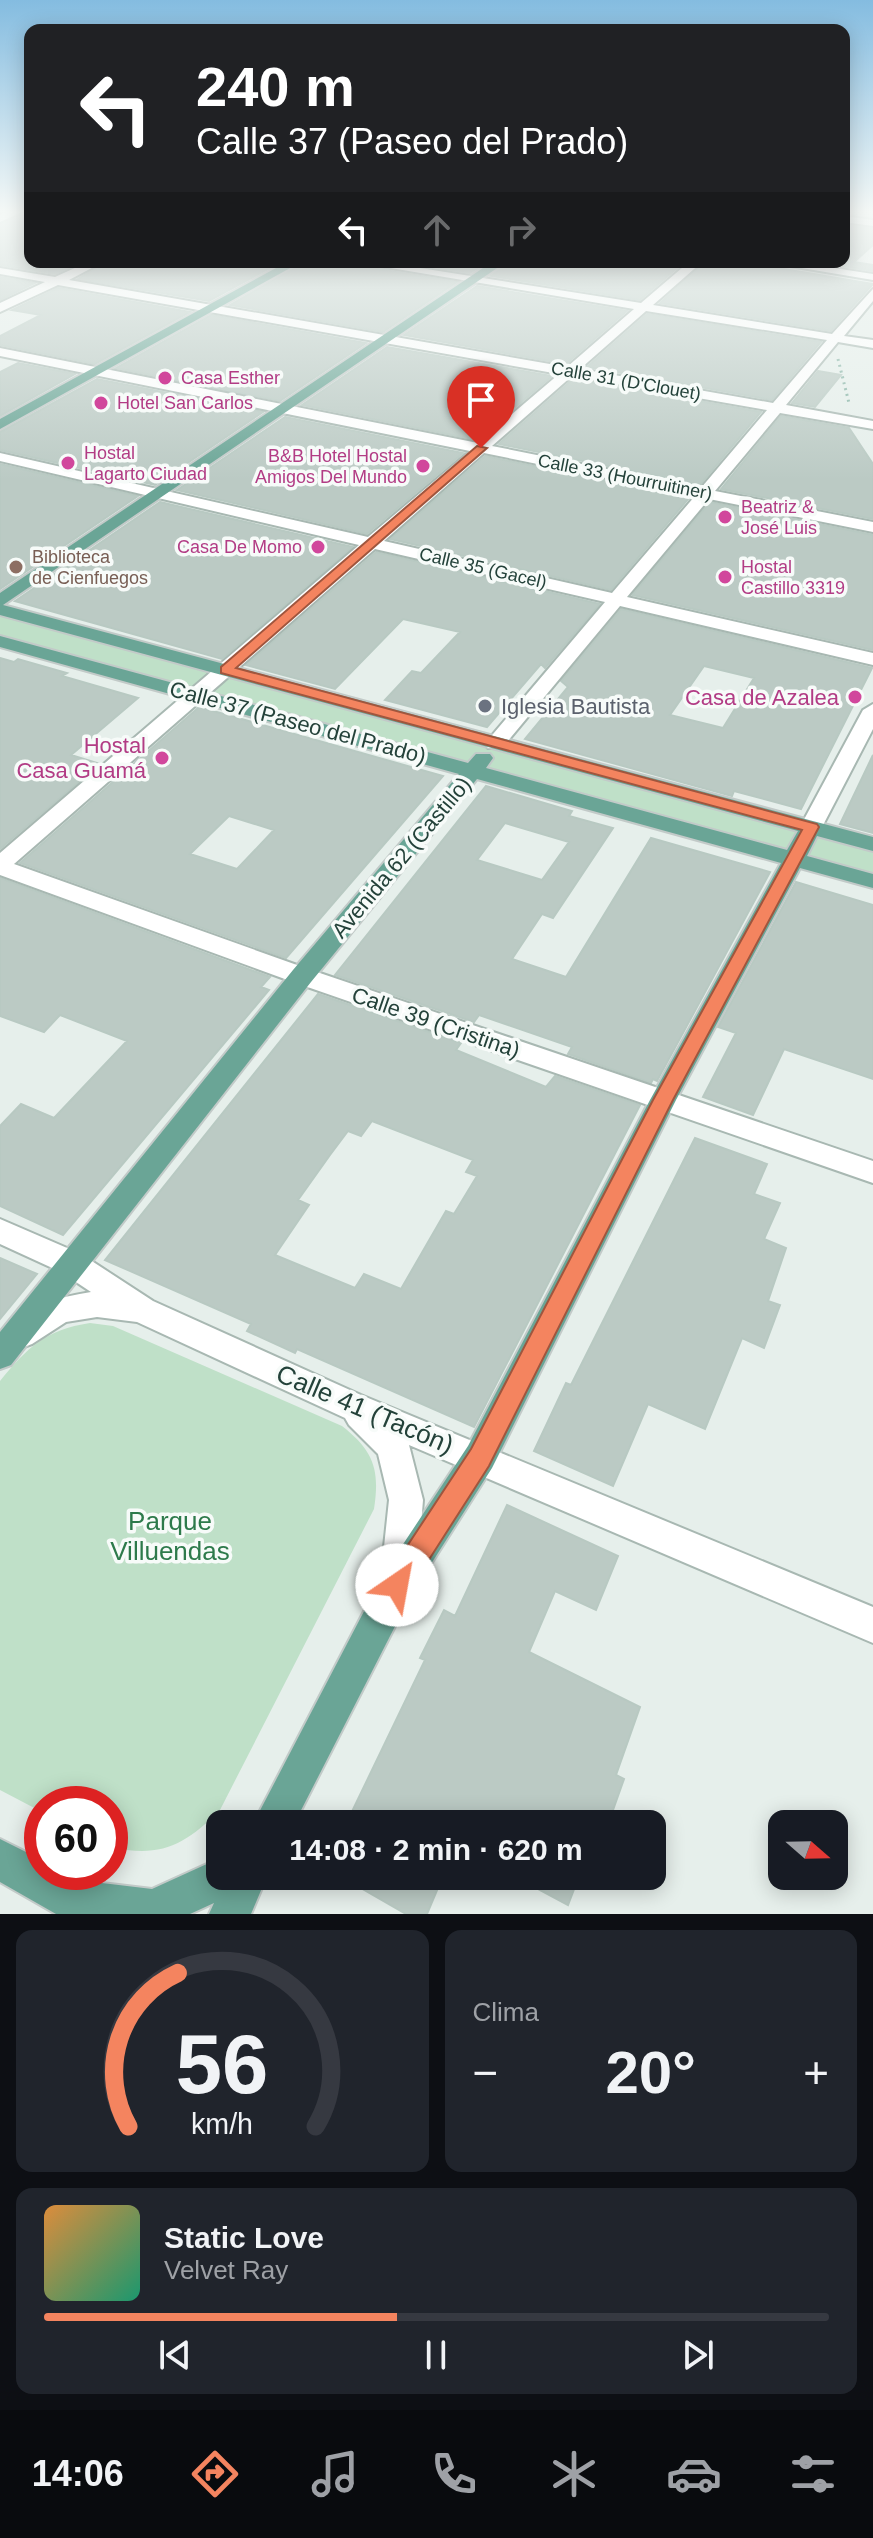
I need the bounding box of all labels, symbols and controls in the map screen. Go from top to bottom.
text: 240 m [196,55,355,118]
icon: left [64,56,168,160]
text: Calle 37 (Paseo del Prado) [196,121,628,162]
icon: left [331,208,375,252]
icon: ahead [415,208,459,252]
icon: right [499,208,543,252]
street label: Calle 31 (D'Clouet) [550,358,702,404]
pin [447,366,515,448]
place label: Casa Esther [181,368,280,388]
marker: Casa Esther [156,369,174,387]
icon: arrive [459,378,503,422]
place label: Hotel San Carlos [117,393,253,413]
marker: Hotel San Carlos [92,394,110,412]
place label: Hostal Lagarto Ciudad [84,443,207,484]
place label: B&B Hotel Hostal Amigos Del Mundo [255,446,407,487]
street label: Calle 33 (Hourruitiner) [536,450,714,504]
marker: Hostal Lagarto Ciudad [59,454,77,472]
marker: B&B Hotel Hostal Amigos Del Mundo [414,457,432,475]
place label: Beatriz & José Luis [741,497,817,538]
marker: Beatriz & José Luis [716,508,734,526]
place label: Casa De Momo [177,537,302,557]
marker: Casa De Momo [309,538,327,556]
street label: Calle 35 (Gacel) [417,544,549,592]
place label: Biblioteca de Cienfuegos [32,547,148,588]
place label: Hostal Castillo 3319 [741,557,845,598]
marker: Biblioteca de Cienfuegos [7,558,25,576]
marker: Hostal Castillo 3319 [716,568,734,586]
street label: Calle 37 (Paseo del Prado) [167,676,429,769]
place label: Casa de Azalea [685,685,840,710]
marker: Casa de Azalea [846,688,864,706]
place label: Iglesia Bautista [501,694,651,719]
marker: Iglesia Bautista [476,697,494,715]
place label: Hostal Casa Guamá [16,733,147,783]
marker: Hostal Casa Guamá [153,749,171,767]
street label: Avenida 62 (Castillo) [327,772,476,943]
street label: Calle 39 (Cristina) [349,982,523,1063]
street label: Calle 41 (Tacón) [272,1358,458,1460]
park label: Parque Villuendas [110,1506,230,1566]
position arrow [355,1543,439,1627]
speed limit sign: 60 [24,1786,128,1890]
north arrow [768,1810,848,1890]
map controls [768,1810,848,1890]
text: 14:08 · 2 min · 620 m [289,1833,583,1866]
text: Clima [473,1997,539,2027]
text: 56 [176,2018,269,2111]
text: 20° [605,2039,696,2106]
text: − [473,2048,498,2097]
text: + [803,2048,829,2097]
text: km/h [191,2108,253,2140]
text: Static Love [164,2221,324,2254]
text: Velvet Ray [164,2255,288,2285]
icon: previous [153,2333,197,2377]
icon: pause [414,2333,458,2377]
icon: next [676,2333,720,2377]
icon: directions [187,2446,243,2502]
icon: music [307,2446,363,2502]
icon: phone [426,2446,482,2502]
icon: climate [546,2446,602,2502]
icon: car [666,2446,722,2502]
icon: filters [785,2446,841,2502]
text: 14:06 [32,2453,124,2494]

